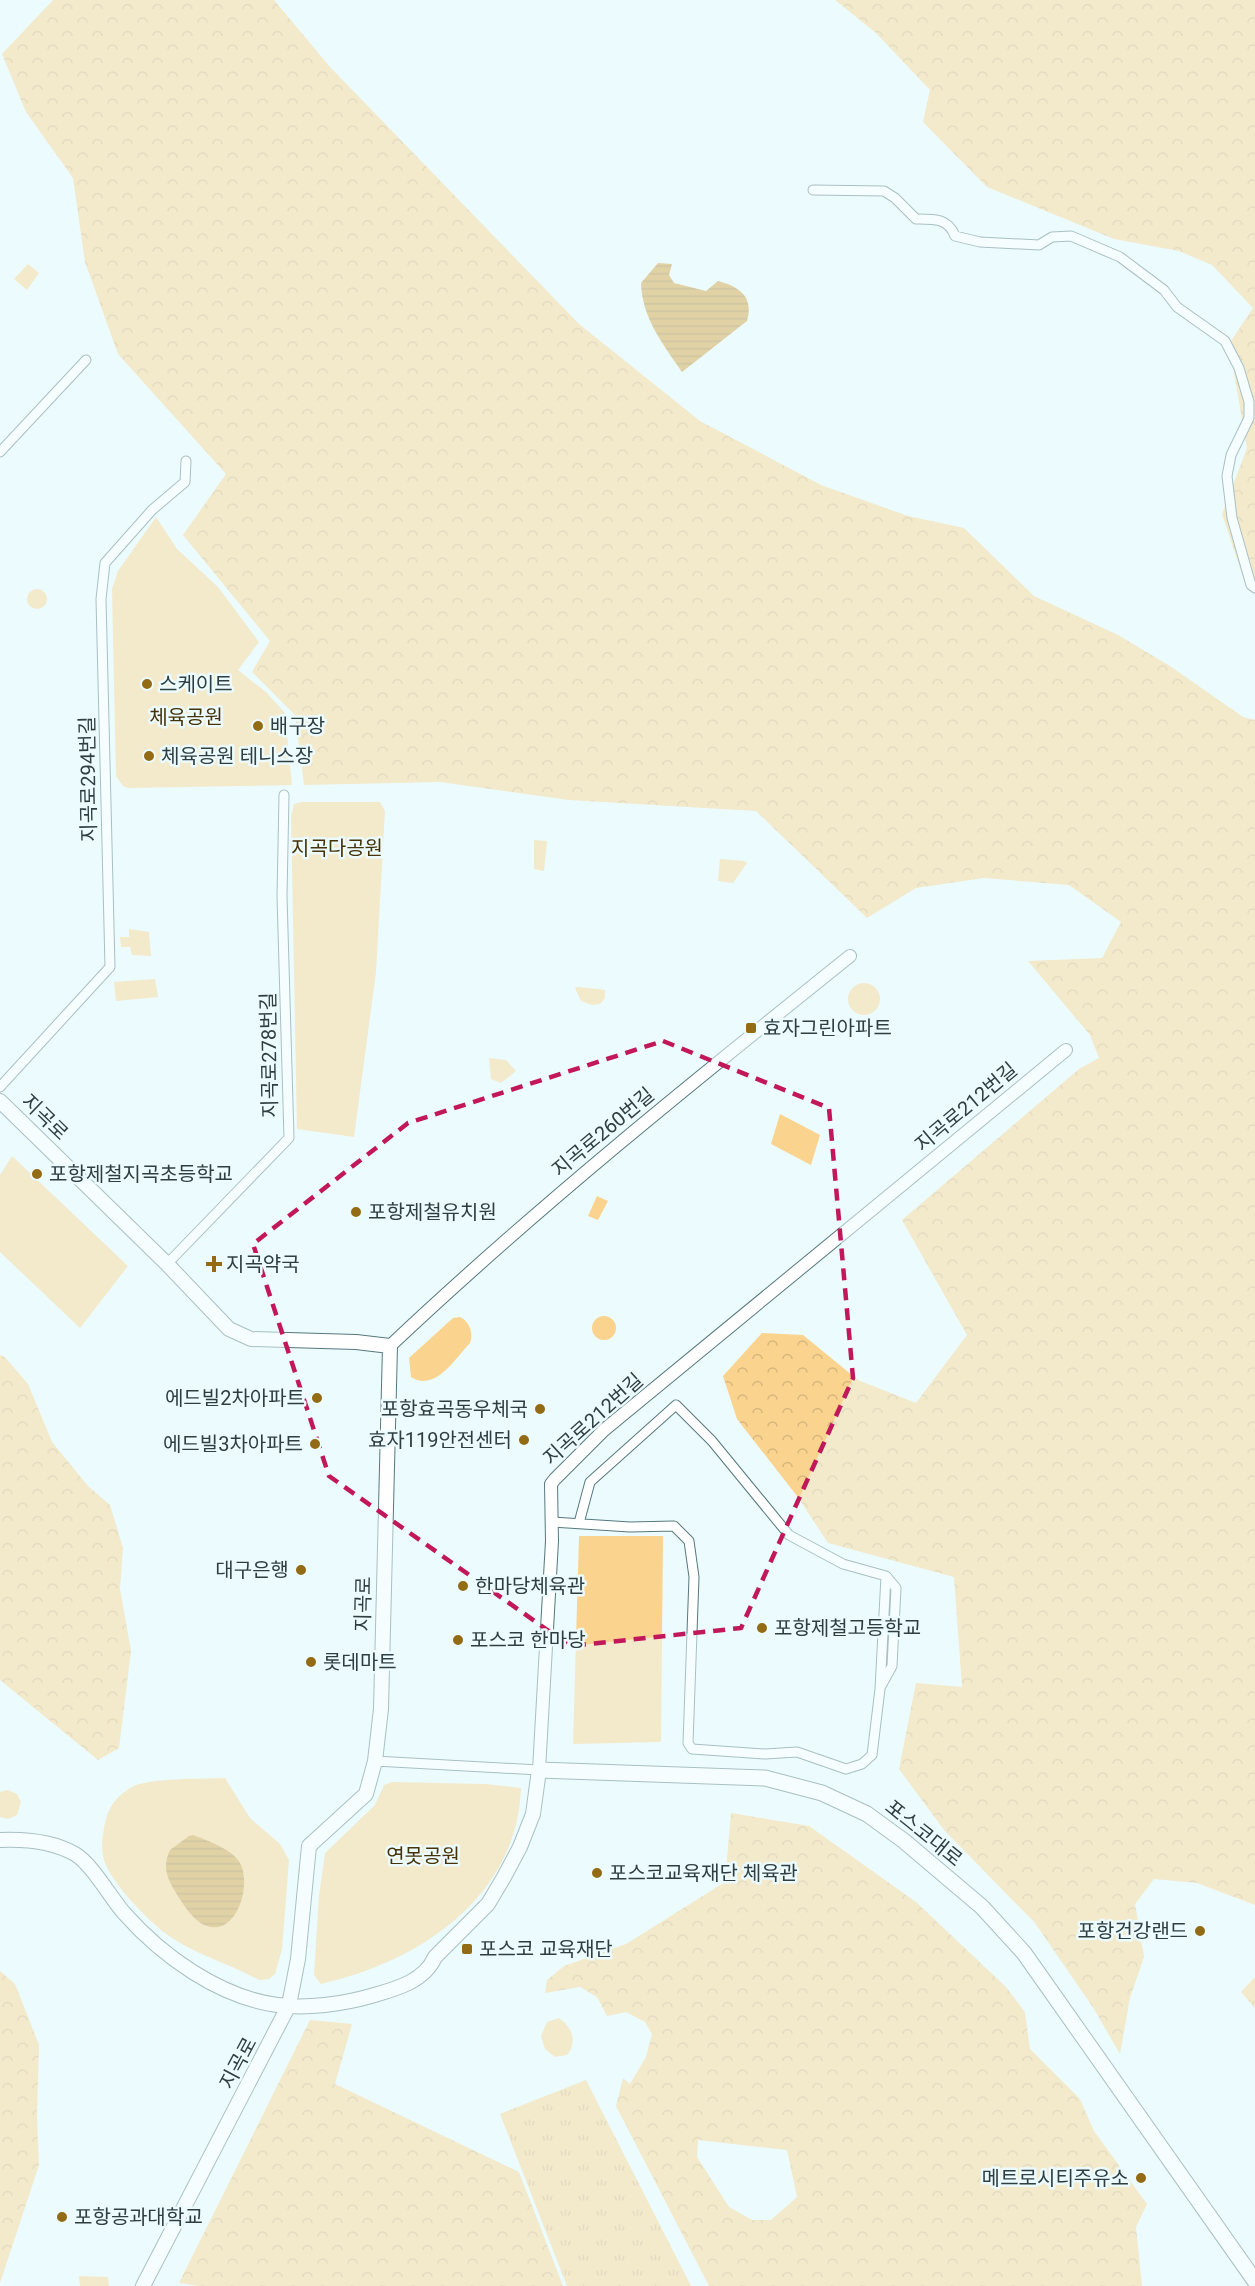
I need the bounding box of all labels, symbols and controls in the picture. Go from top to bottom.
place label: 스케이트 [159,672,233,696]
marker: 스케이트 [140,677,154,691]
park label: 체육공원 [149,705,223,729]
place label: 배구장 [270,714,325,738]
street label: 지곡로294번길 [75,716,101,842]
marker: 배구장 [251,719,265,733]
place label: 체육공원 테니스장 [161,744,313,768]
marker: 체육공원 테니스장 [142,749,156,763]
park label: 지곡다공원 [291,836,383,860]
street label: 지곡로278번길 [256,992,282,1118]
place label: 효자그린아파트 [763,1016,892,1040]
marker: 효자그린아파트 [744,1021,758,1035]
street label: 지곡로212번길 [910,1057,1022,1157]
street label: 지곡로260번길 [547,1082,659,1182]
street label: 지곡로 [17,1089,73,1145]
place label: 포항제철지곡초등학교 [49,1162,233,1186]
marker: 포항제철지곡초등학교 [30,1167,44,1181]
place label: 포항제철유치원 [368,1200,497,1224]
marker: 포항제철유치원 [349,1205,363,1219]
place label: 지곡약국 [226,1252,300,1276]
marker: 지곡약국 [207,1257,221,1271]
street label: 지곡로212번길 [538,1368,648,1470]
place label: 에드빌2차아파트 [165,1386,305,1410]
marker: 에드빌2차아파트 [310,1391,324,1405]
place label: 포항효곡동우체국 [381,1397,528,1421]
marker: 포항효곡동우체국 [533,1402,547,1416]
place label: 효자119안전센터 [368,1428,512,1452]
place label: 에드빌3차아파트 [163,1432,303,1456]
marker: 효자119안전센터 [517,1433,531,1447]
marker: 에드빌3차아파트 [308,1437,322,1451]
place label: 대구은행 [215,1558,289,1582]
marker: 대구은행 [294,1563,308,1577]
place label: 한마당체육관 [475,1574,585,1598]
street label: 지곡로 [351,1576,375,1632]
marker: 한마당체육관 [456,1579,470,1593]
place label: 포항제철고등학교 [774,1616,921,1640]
marker: 포항제철고등학교 [755,1621,769,1635]
place label: 포스코 한마당 [470,1628,585,1652]
marker: 포스코 한마당 [451,1633,465,1647]
place label: 롯데마트 [323,1650,397,1674]
marker: 롯데마트 [304,1655,318,1669]
street label: 포스코대로 [881,1795,967,1871]
park label: 연못공원 [386,1844,460,1868]
place label: 포스코교육재단 체육관 [609,1861,798,1885]
marker: 포스코교육재단 체육관 [590,1866,604,1880]
place label: 포항건강랜드 [1078,1919,1188,1943]
marker: 포항건강랜드 [1193,1924,1207,1938]
place label: 포스코 교육재단 [479,1937,613,1961]
marker: 포스코 교육재단 [460,1942,474,1956]
street label: 지곡로 [214,2033,262,2093]
place label: 메트로시티주유소 [982,2166,1129,2190]
marker: 메트로시티주유소 [1134,2171,1148,2185]
place label: 포항공과대학교 [74,2205,203,2229]
marker: 포항공과대학교 [55,2210,69,2224]

